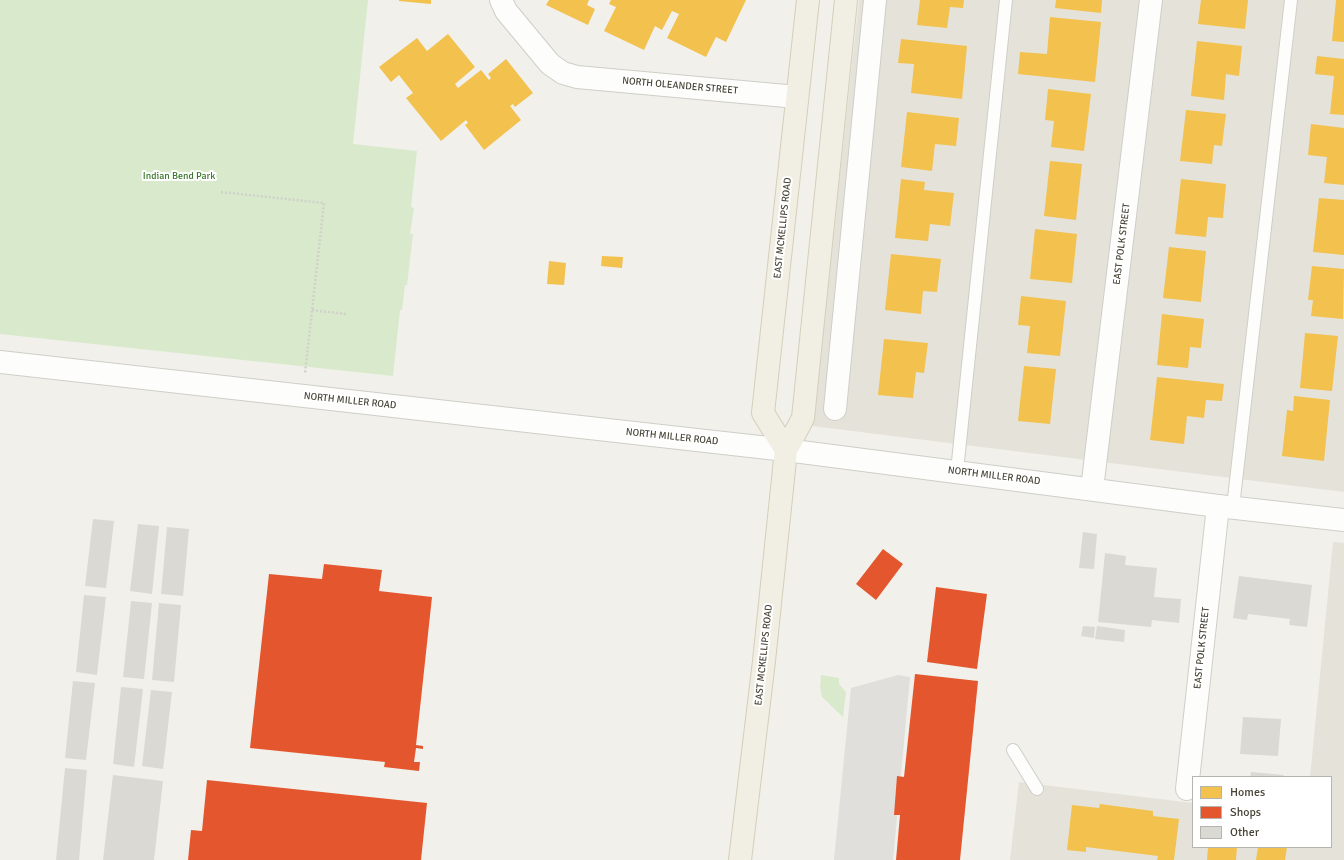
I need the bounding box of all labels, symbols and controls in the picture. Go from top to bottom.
street label: NORTH OLEANDER STREET [622,75,738,97]
park label: Indian Bend Park [143,170,215,182]
street label: EAST MCKELLIPS ROAD [772,177,794,279]
street label: EAST POLK STREET [1111,202,1133,286]
street label: NORTH MILLER ROAD [303,390,397,412]
street label: NORTH MILLER ROAD [625,426,719,448]
street label: NORTH MILLER ROAD [947,464,1041,488]
street label: EAST MCKELLIPS ROAD [753,604,775,706]
street label: EAST POLK STREET [1192,607,1212,689]
legend [1192,776,1332,848]
text: Homes [1230,785,1265,800]
text: Shops [1230,805,1261,820]
text: Other [1230,825,1259,840]

